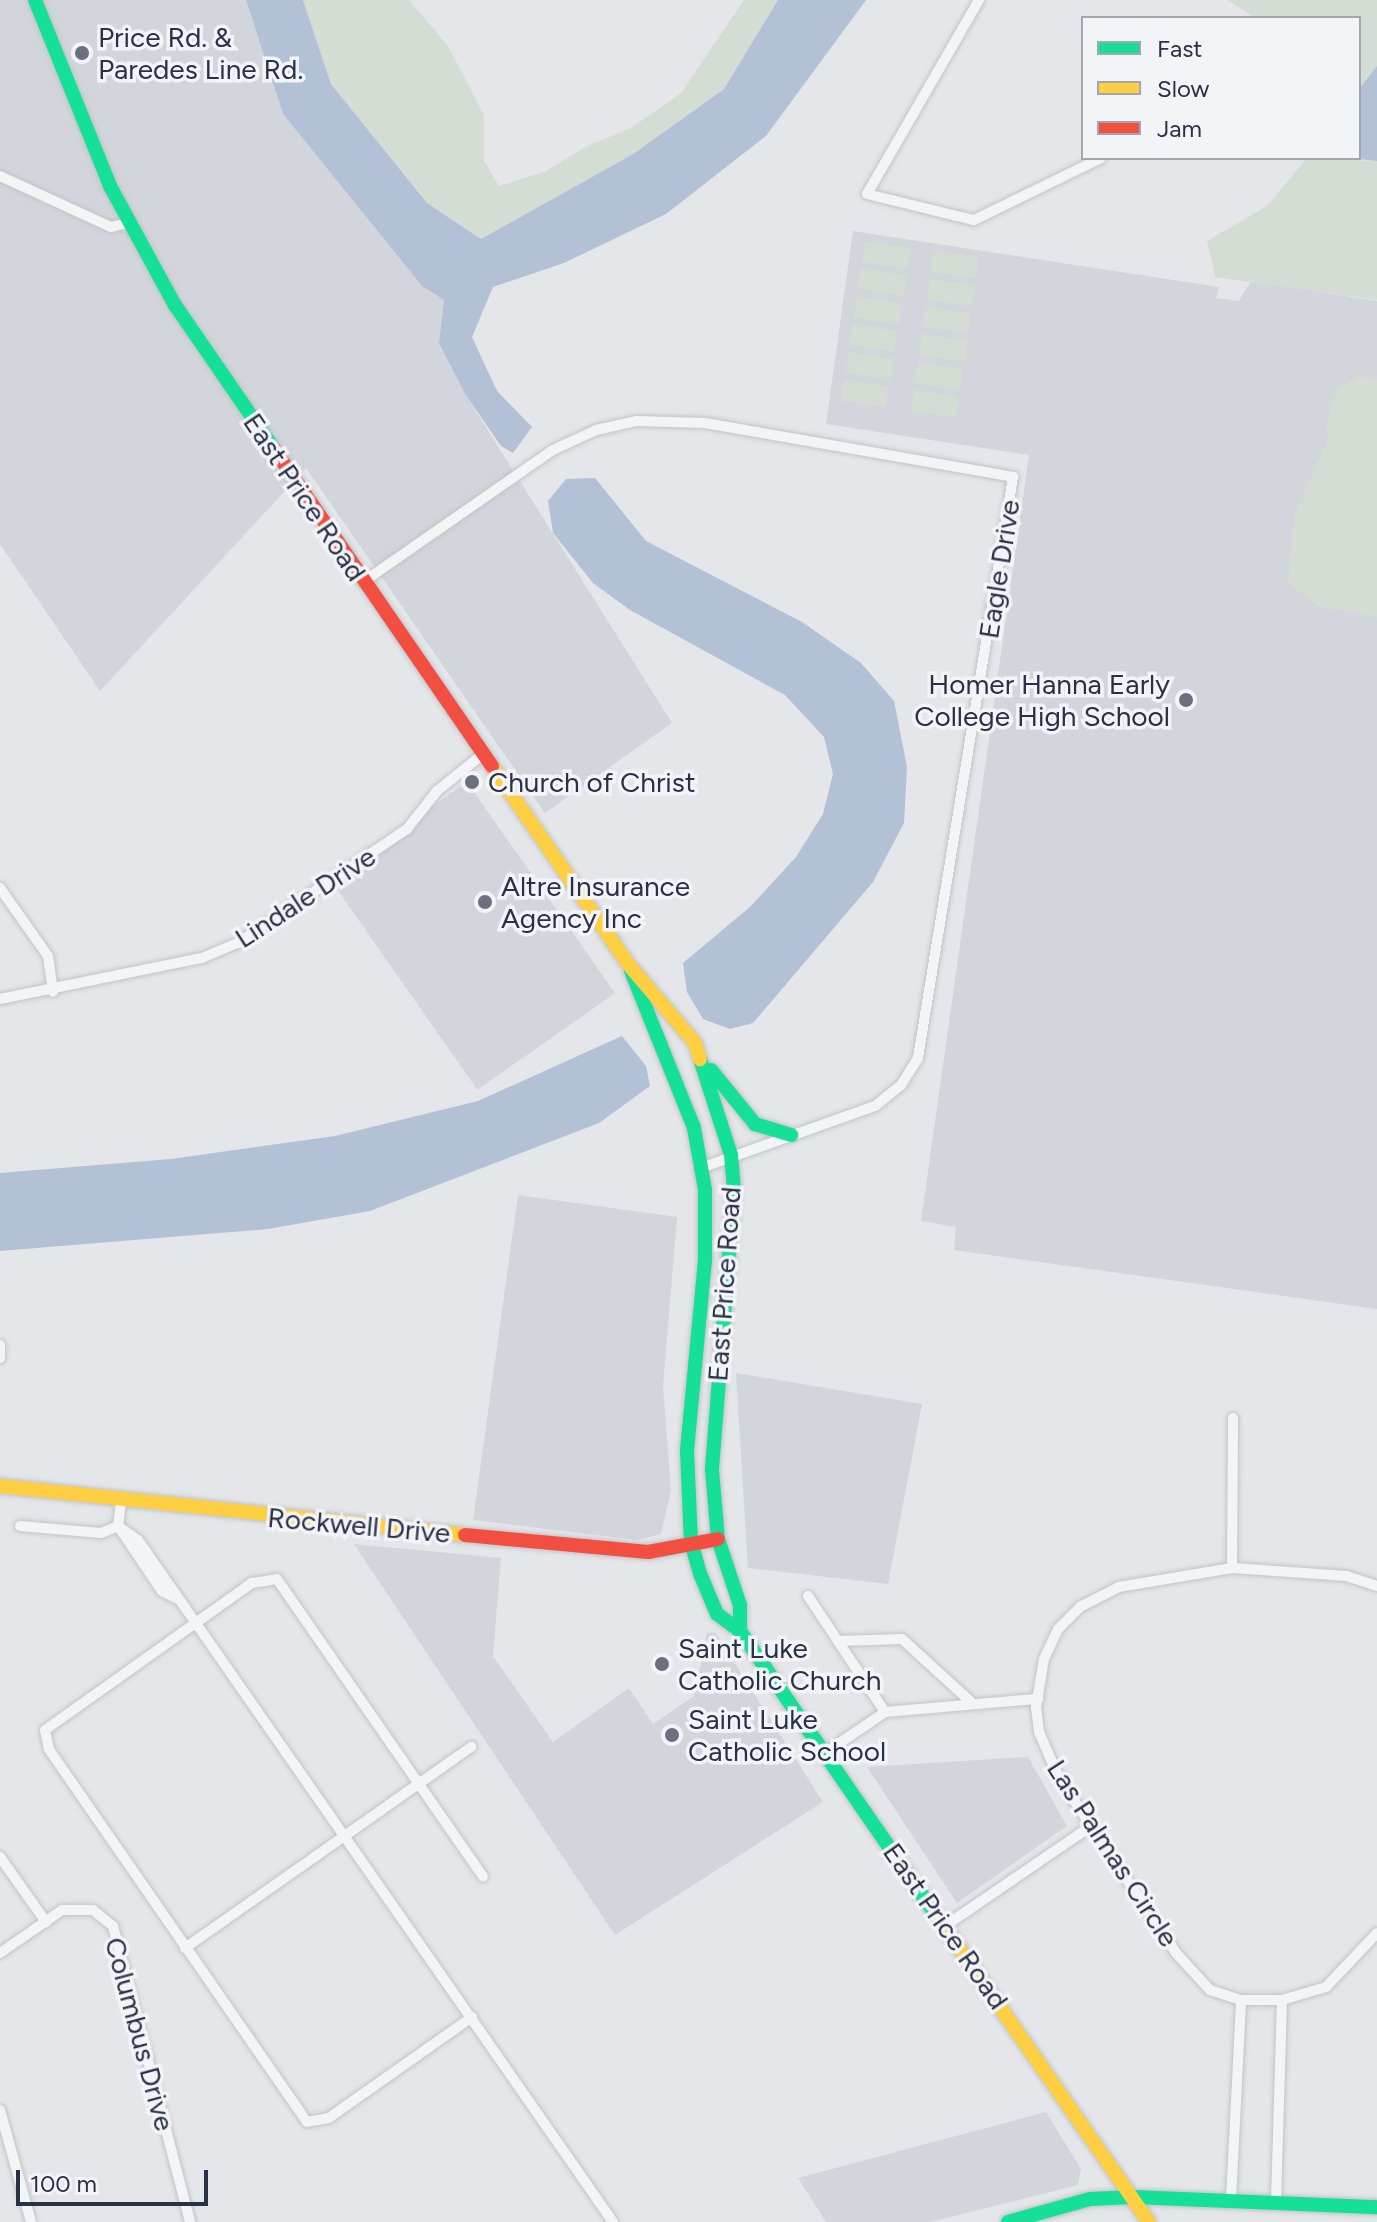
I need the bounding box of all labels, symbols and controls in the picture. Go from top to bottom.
legend [1081,16,1361,160]
place label: Price Rd. & Paredes Line Rd. [98,20,303,86]
text: Fast [1157,34,1202,63]
marker: Price Rd. & Paredes Line Rd. [73,44,91,62]
text: Slow [1157,74,1209,103]
text: Jam [1157,114,1202,143]
street label: East Price Road [236,407,374,587]
street label: Eagle Drive [971,497,1027,641]
place label: Homer Hanna Early College High School [914,667,1170,733]
marker: Homer Hanna Early College High School [1177,691,1195,709]
place label: Church of Christ [488,765,695,799]
marker: Church of Christ [463,773,481,791]
street label: Lindale Drive [229,839,381,955]
place label: Altre Insurance Agency Inc [501,869,690,935]
marker: Altre Insurance Agency Inc [476,893,494,911]
street label: East Price Road [700,1185,748,1383]
street label: Rockwell Drive [266,1500,452,1550]
place label: Saint Luke Catholic Church [678,1631,881,1697]
marker: Saint Luke Catholic Church [653,1655,671,1673]
place label: Saint Luke Catholic School [688,1702,886,1768]
marker: Saint Luke Catholic School [663,1726,681,1744]
street label: Las Palmas Circle [1040,1753,1186,1953]
street label: East Price Road [876,1836,1016,2016]
street label: Columbus Drive [98,1934,182,2134]
scale bar [20,2154,212,2204]
text: 100 m [30,2169,97,2198]

